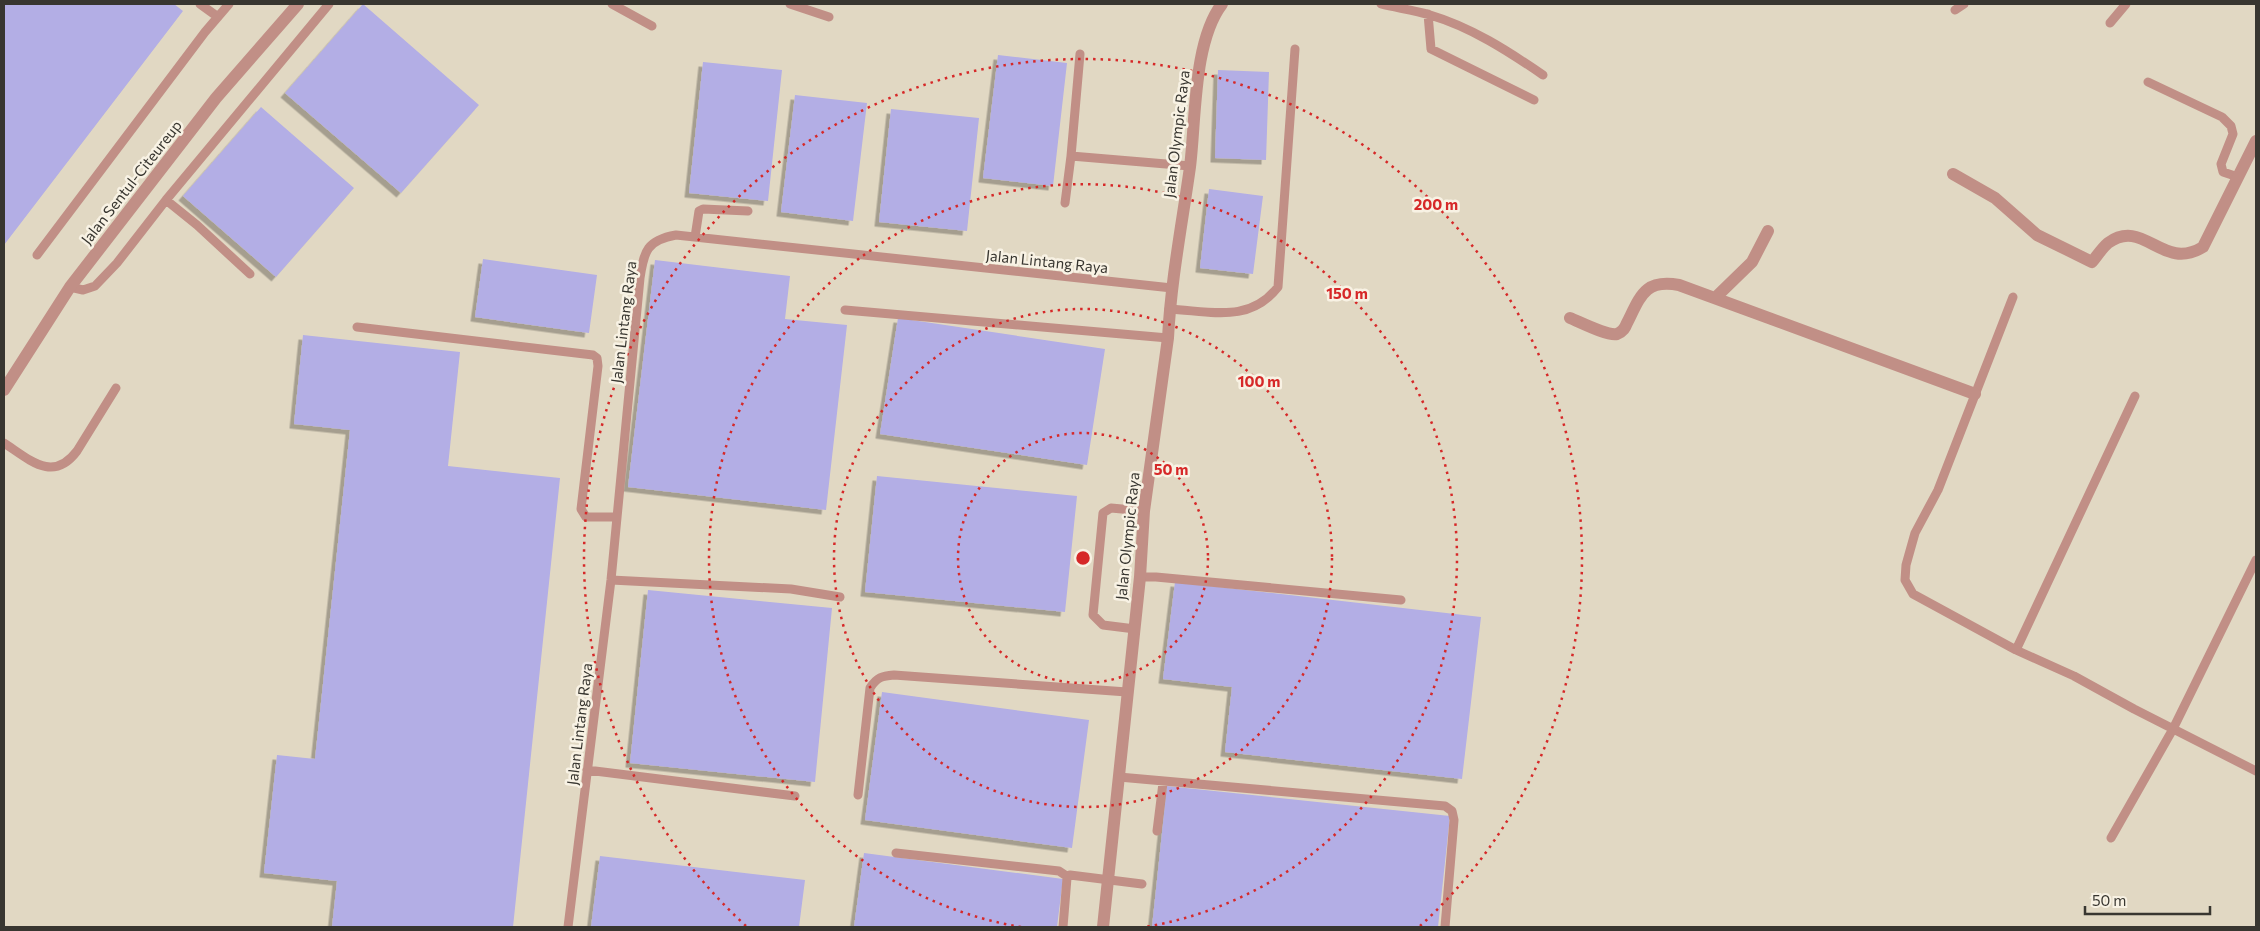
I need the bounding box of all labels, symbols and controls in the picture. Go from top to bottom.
street label: Jalan Olympic Raya [1159,69,1193,199]
street label: Jalan Sentul-Citeureup [77,116,185,248]
text: 200 m [1414,195,1458,213]
street label: Jalan Lintang Raya [985,246,1109,276]
street label: Jalan Lintang Raya [607,260,639,384]
text: 150 m [1326,284,1368,302]
text: 100 m [1238,372,1280,390]
text: 50 m [1154,460,1188,478]
street label: Jalan Olympic Raya [1111,471,1143,601]
centre of rings [1074,549,1092,567]
street label: Jalan Lintang Raya [563,662,595,786]
scale bar [2085,884,2210,916]
text: 50 m [2092,891,2126,909]

